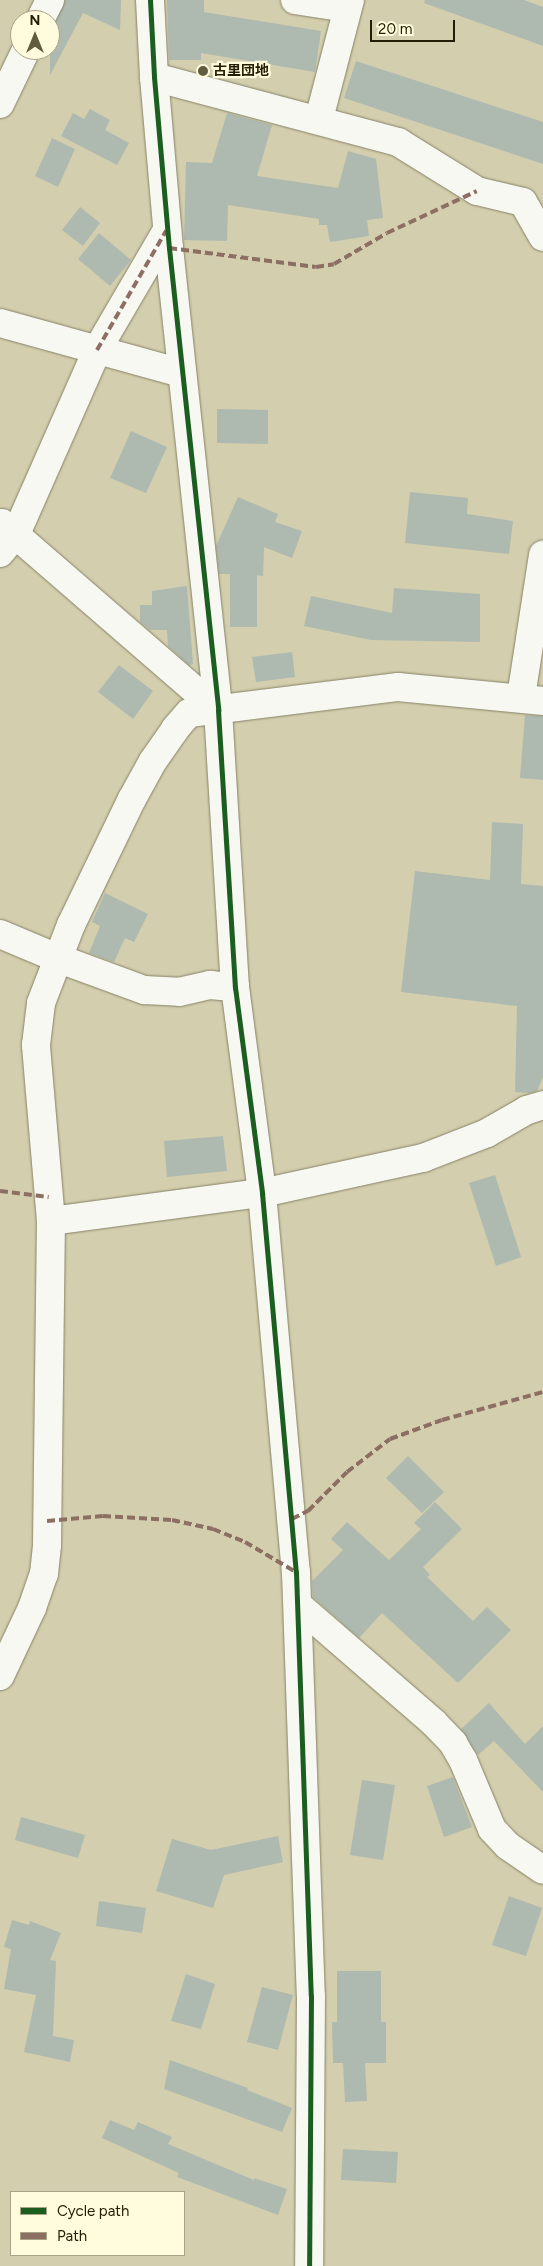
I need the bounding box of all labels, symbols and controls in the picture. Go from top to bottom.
north arrow [10,10,60,60]
scale bar [373,10,458,42]
text: N [30,12,40,29]
text: 20 m [378,20,412,38]
place label: 古里団地 [213,63,269,79]
marker: 古里団地 [197,65,209,77]
legend [10,2191,185,2256]
text: Cycle path [57,2202,129,2220]
text: Path [57,2227,87,2245]

